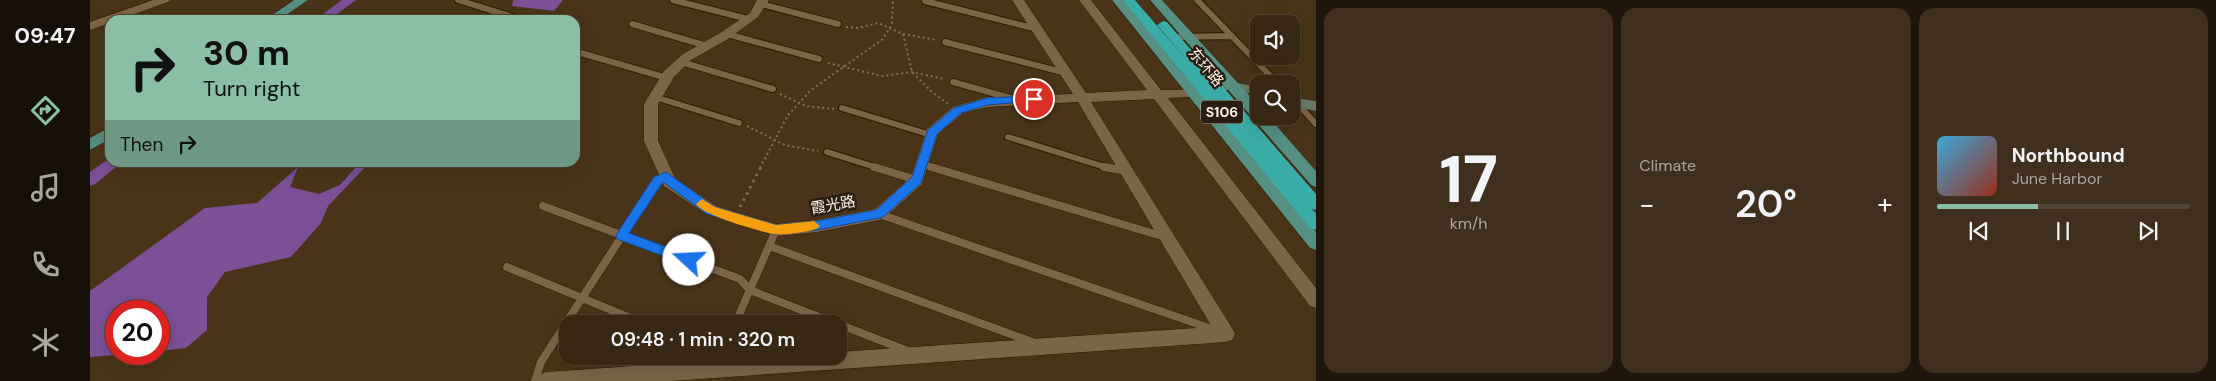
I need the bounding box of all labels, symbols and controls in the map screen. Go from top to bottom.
map controls [1250,15,1300,125]
button: sound [1250,15,1300,65]
text: 09:47 [14,21,76,50]
text: 30 m [203,30,290,76]
icon: right [120,35,185,100]
street label: 东环路 [1184,43,1228,91]
text: Turn right [203,74,300,103]
button: search [1250,75,1300,125]
pin [1013,78,1055,120]
icon: arrive [1020,85,1048,113]
icon: directions [28,93,63,128]
road number: S106 [1201,100,1243,124]
icon: right [173,130,201,158]
text: Then [120,132,163,157]
text: 17 [1439,138,1498,222]
text: Northbound [2012,143,2125,168]
text: Climate [1639,155,1696,176]
text: June Harbor [2012,168,2102,189]
icon: music [28,170,63,205]
text: 20° [1735,179,1797,229]
text: − [1639,186,1655,223]
text: + [1877,186,1893,223]
street label: 霞光路 [809,191,857,219]
text: km/h [1450,213,1488,234]
icon: previous [1965,217,1993,245]
icon: pause [2049,217,2077,245]
icon: next [2134,217,2162,245]
position arrow [662,233,714,285]
icon: phone [28,247,63,282]
speed limit sign: 20 [105,300,170,365]
icon: climate [28,325,63,360]
text: 09:48 · 1 min · 320 m [611,327,795,352]

